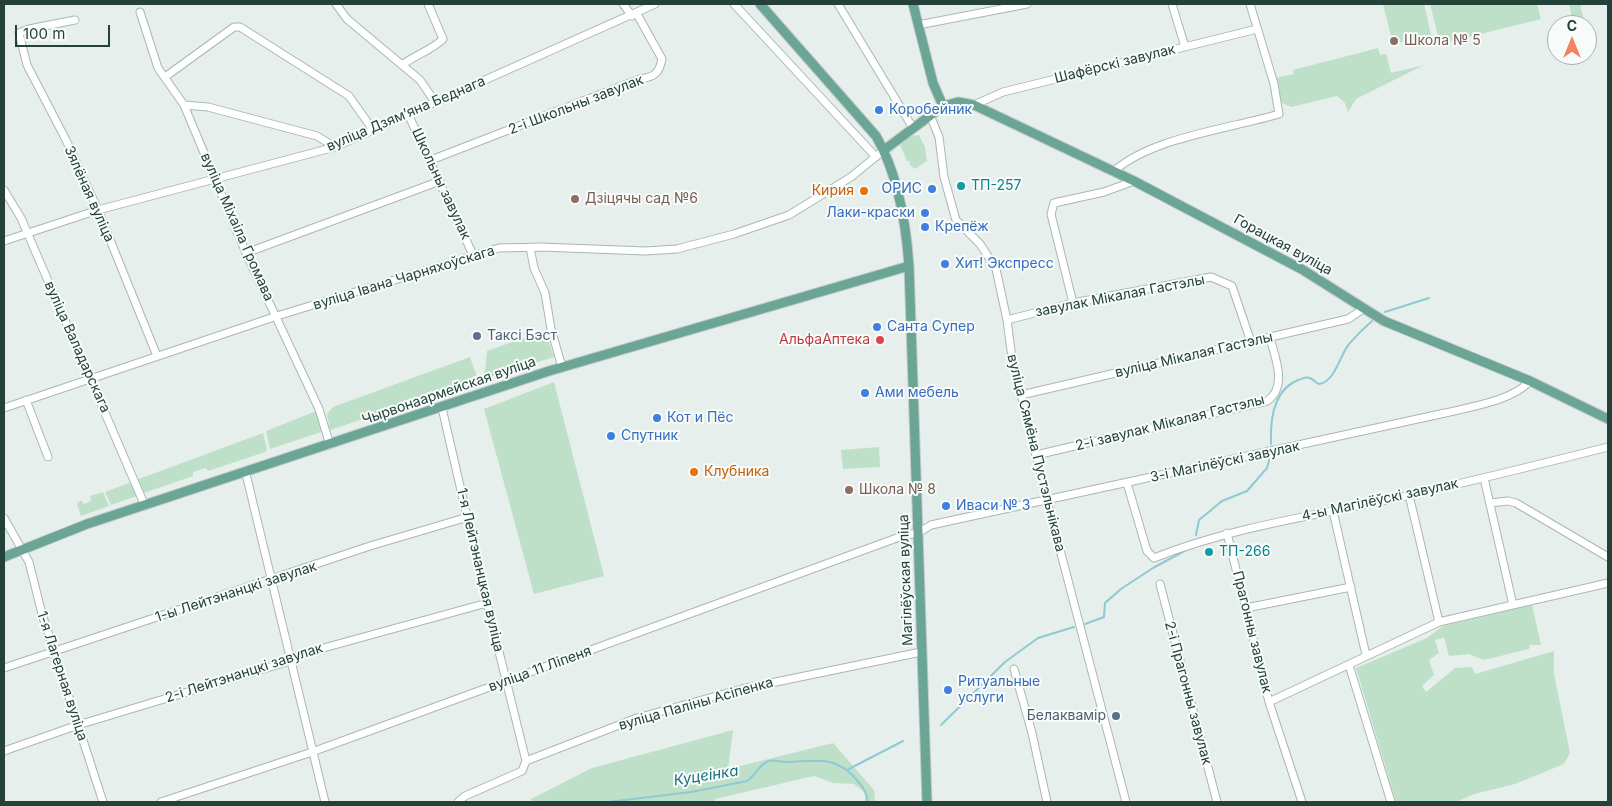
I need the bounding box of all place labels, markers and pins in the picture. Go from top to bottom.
place label: Школа № 5 [1404,33,1481,49]
marker: Школа № 5 [1388,35,1400,47]
place label: Коробейник [889,102,972,118]
marker: Коробейник [873,104,885,116]
place label: ТП-257 [971,178,1021,194]
marker: ТП-257 [955,180,967,192]
place label: ОРИС [882,181,922,197]
place label: Кирия [812,183,854,199]
marker: ОРИС [926,183,938,195]
marker: Кирия [858,185,870,197]
place label: Дзіцячы сад №6 [585,191,698,207]
marker: Дзіцячы сад №6 [569,193,581,205]
place label: Лаки-краски [826,205,915,221]
marker: Лаки-краски [919,207,931,219]
place label: Крепёж [935,219,989,235]
marker: Крепёж [919,221,931,233]
place label: Хит! Экспресс [955,256,1054,272]
marker: Хит! Экспресс [939,258,951,270]
place label: Санта Супер [887,319,975,335]
marker: Санта Супер [871,321,883,333]
place label: Таксі Бэст [487,328,557,344]
marker: Таксі Бэст [471,330,483,342]
place label: АльфаАптека [779,332,870,348]
marker: АльфаАптека [874,334,886,346]
place label: Ами мебель [875,385,959,401]
marker: Ами мебель [859,387,871,399]
place label: Кот и Пёс [667,410,733,426]
marker: Кот и Пёс [651,412,663,424]
place label: Спутник [621,428,678,444]
marker: Спутник [605,430,617,442]
place label: Клубника [704,464,769,480]
marker: Клубника [688,466,700,478]
place label: Школа № 8 [859,482,936,498]
marker: Школа № 8 [843,484,855,496]
place label: Иваси № 3 [956,498,1030,514]
marker: Иваси № 3 [940,500,952,512]
place label: ТП-266 [1219,544,1270,560]
marker: ТП-266 [1203,546,1215,558]
place label: Ритуальные услуги [958,674,1040,706]
marker: Ритуальные услуги [942,684,954,696]
place label: Белаквамір [1027,708,1106,724]
marker: Белаквамір [1110,710,1122,722]

